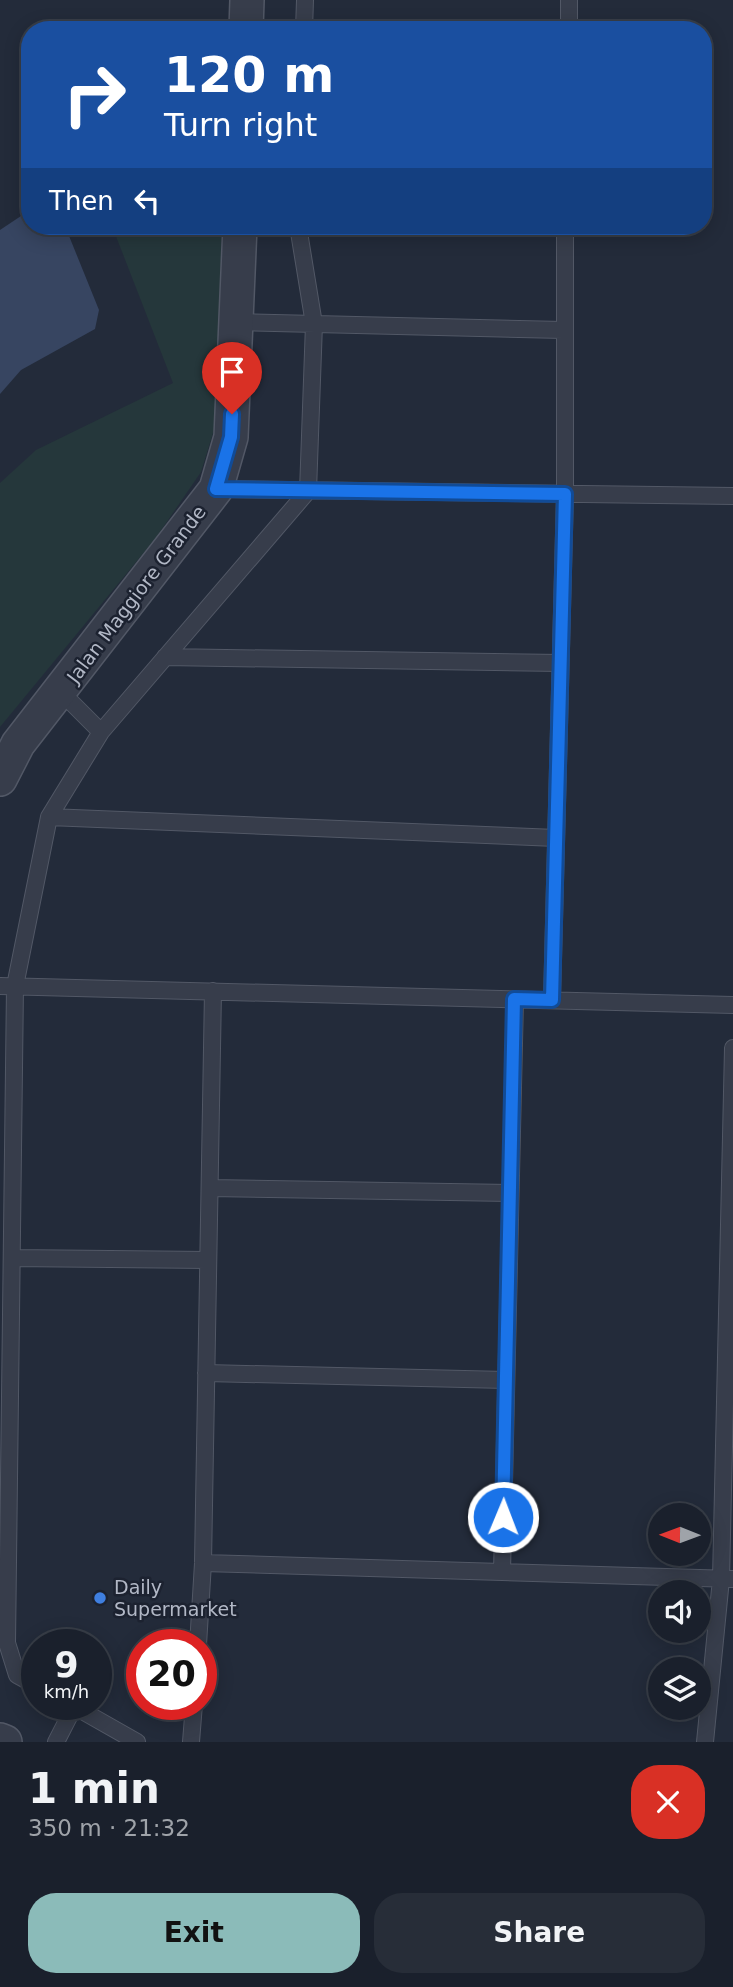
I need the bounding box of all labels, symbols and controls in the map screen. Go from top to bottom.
text: 120 m [164,47,334,104]
icon: right [49,49,140,140]
text: Turn right [164,106,317,144]
icon: left [128,182,166,220]
text: Then [49,186,114,216]
pin [202,342,262,414]
icon: arrive [213,353,251,391]
street label: Jalan Maggiore Grande [61,501,210,688]
position arrow [466,1480,540,1554]
north arrow [648,1503,710,1566]
map controls [648,1503,711,1720]
place label: Daily Supermarket [114,1576,237,1620]
button: sound [648,1580,711,1643]
marker: Daily Supermarket [92,1590,108,1606]
speed limit sign: 20 [126,1629,217,1720]
text: 9 [54,1645,79,1685]
button: layers [648,1657,711,1720]
text: km/h [44,1681,89,1702]
text: 1 min [28,1764,160,1813]
button: close [631,1765,705,1839]
text: 350 m · 21:32 [28,1815,190,1841]
button: Exit [28,1893,360,1973]
button: Share [374,1893,705,1973]

